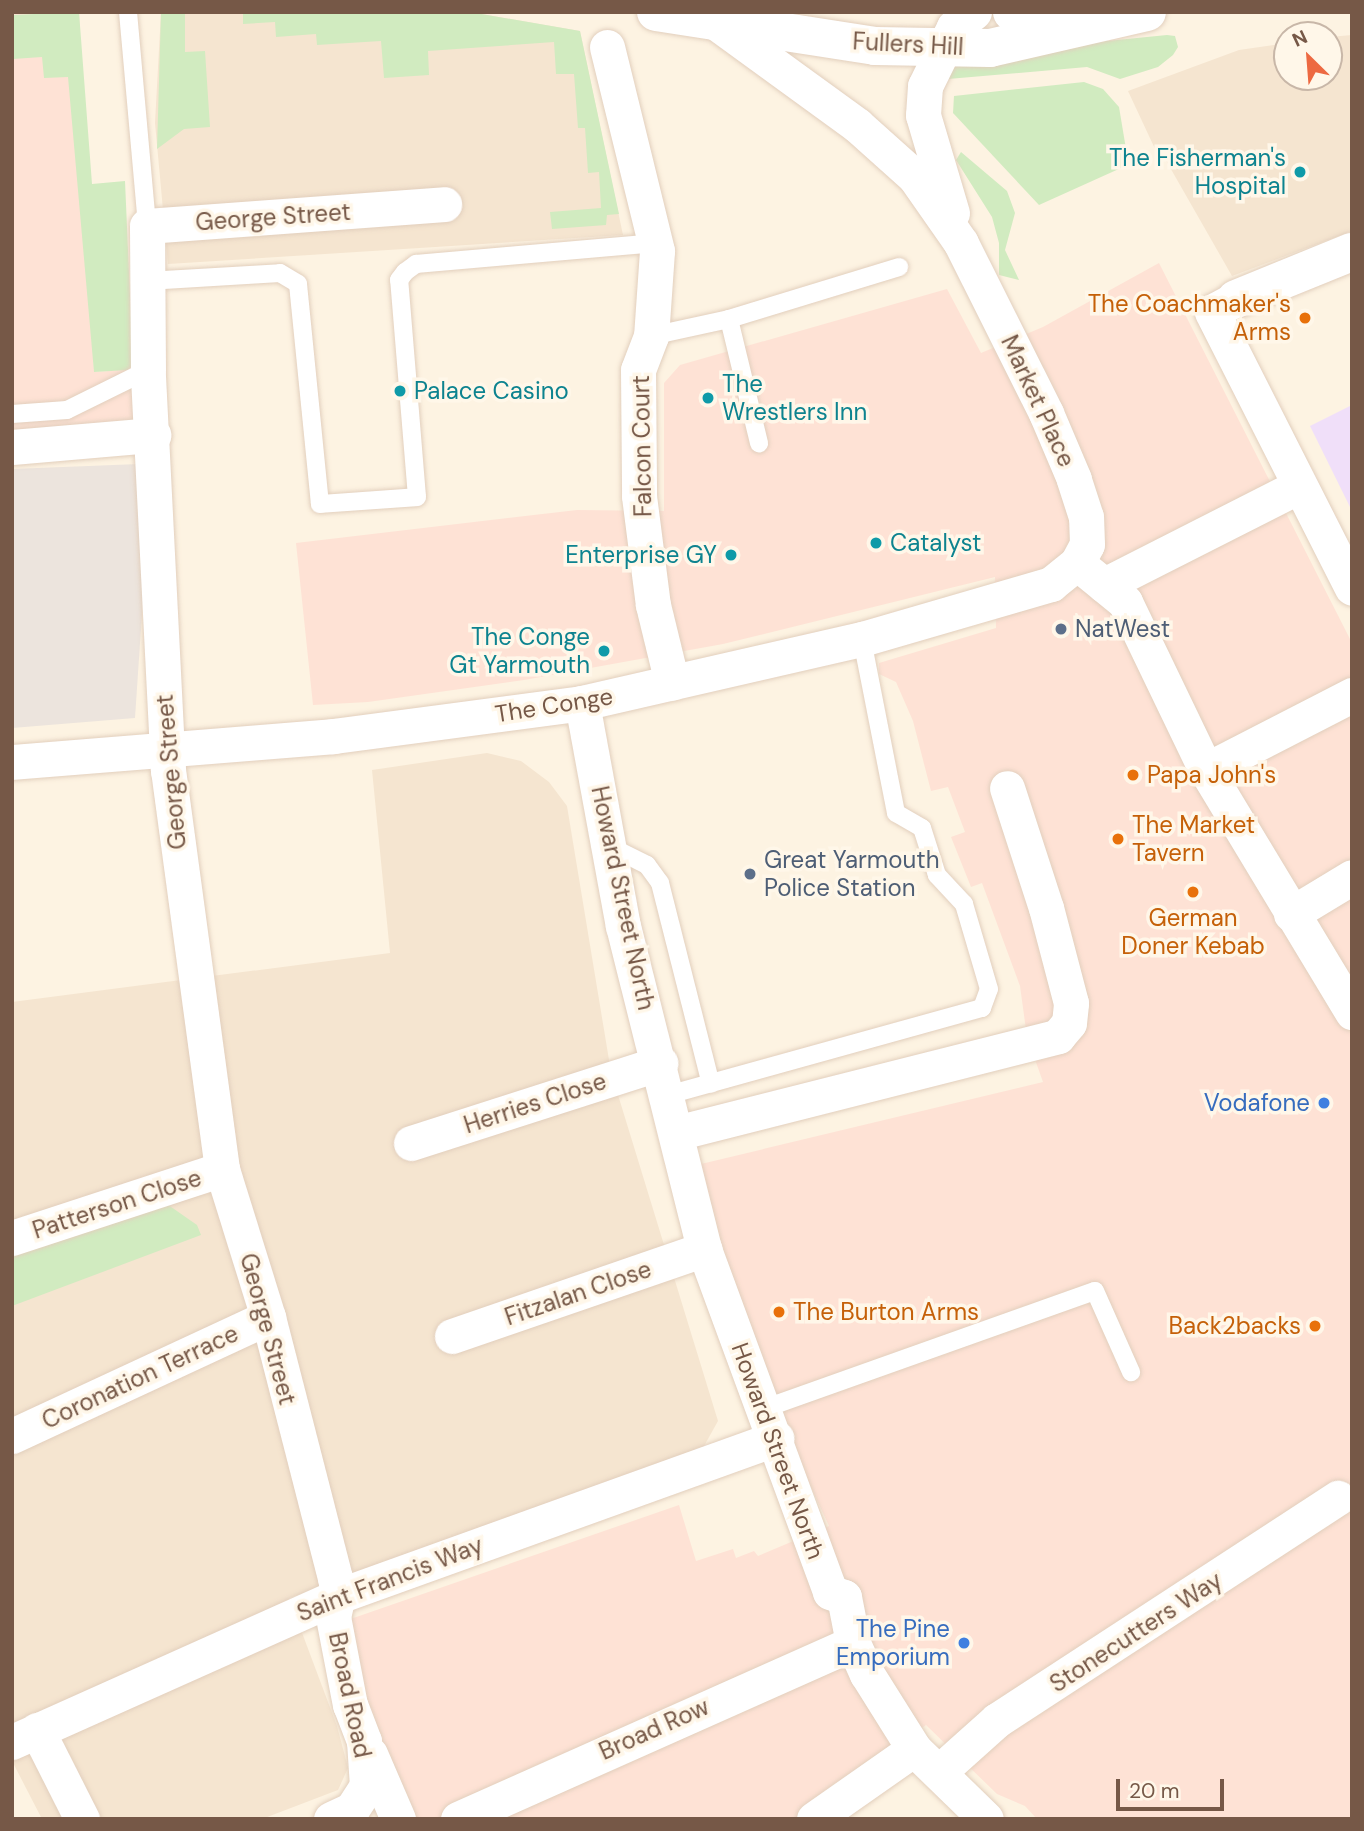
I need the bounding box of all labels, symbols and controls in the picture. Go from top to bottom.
north arrow [1273,21,1343,91]
text: N [1288,24,1311,53]
street label: Fullers Hill [852,27,964,61]
place label: The Fisherman's Hospital [1109,144,1286,200]
marker: The Fisherman's Hospital [1292,164,1308,180]
street label: George Street [194,197,352,237]
place label: The Coachmaker's Arms [1088,290,1291,346]
marker: The Coachmaker's Arms [1297,310,1313,326]
street label: Market Place [995,331,1081,471]
place label: The Wrestlers Inn [722,370,867,426]
street label: Falcon Court [626,375,658,517]
place label: Palace Casino [414,377,569,405]
marker: Palace Casino [392,383,408,399]
marker: The Wrestlers Inn [700,390,716,406]
place label: Catalyst [890,529,981,557]
marker: Catalyst [868,535,884,551]
place label: Enterprise GY [565,541,717,569]
marker: Enterprise GY [723,547,739,563]
place label: NatWest [1075,615,1170,643]
marker: NatWest [1053,621,1069,637]
place label: The Conge Gt Yarmouth [449,623,590,679]
marker: The Conge Gt Yarmouth [596,643,612,659]
street label: The Conge [493,681,615,729]
street label: George Street [150,693,192,851]
place label: Papa John's [1147,761,1276,789]
marker: Papa John's [1125,767,1141,783]
street label: Howard Street North [585,783,661,1013]
place label: The Market Tavern [1132,811,1255,867]
marker: The Market Tavern [1110,831,1126,847]
place label: Great Yarmouth Police Station [764,846,939,902]
marker: Great Yarmouth Police Station [742,866,758,882]
marker: German Doner Kebab [1185,884,1201,900]
place label: German Doner Kebab [1121,904,1265,960]
street label: Herries Close [460,1066,610,1140]
place label: Vodafone [1204,1089,1310,1117]
marker: Vodafone [1316,1095,1332,1111]
street label: Patterson Close [29,1163,205,1245]
street label: George Street [234,1250,302,1408]
street label: Fitzalan Close [501,1254,655,1332]
place label: The Burton Arms [793,1298,979,1326]
marker: The Burton Arms [771,1304,787,1320]
place label: Back2backs [1169,1312,1301,1340]
marker: Back2backs [1307,1318,1323,1334]
street label: Coronation Terrace [37,1319,243,1435]
street label: Howard Street North [725,1339,831,1563]
street label: Saint Francis Way [293,1530,487,1628]
street label: Stonecutters Way [1044,1566,1228,1698]
place label: The Pine Emporium [836,1615,950,1671]
street label: Broad Road [323,1630,377,1760]
marker: The Pine Emporium [956,1635,972,1651]
street label: Broad Row [595,1692,713,1766]
scale bar [1119,1764,1228,1808]
text: 20 m [1129,1777,1180,1805]

